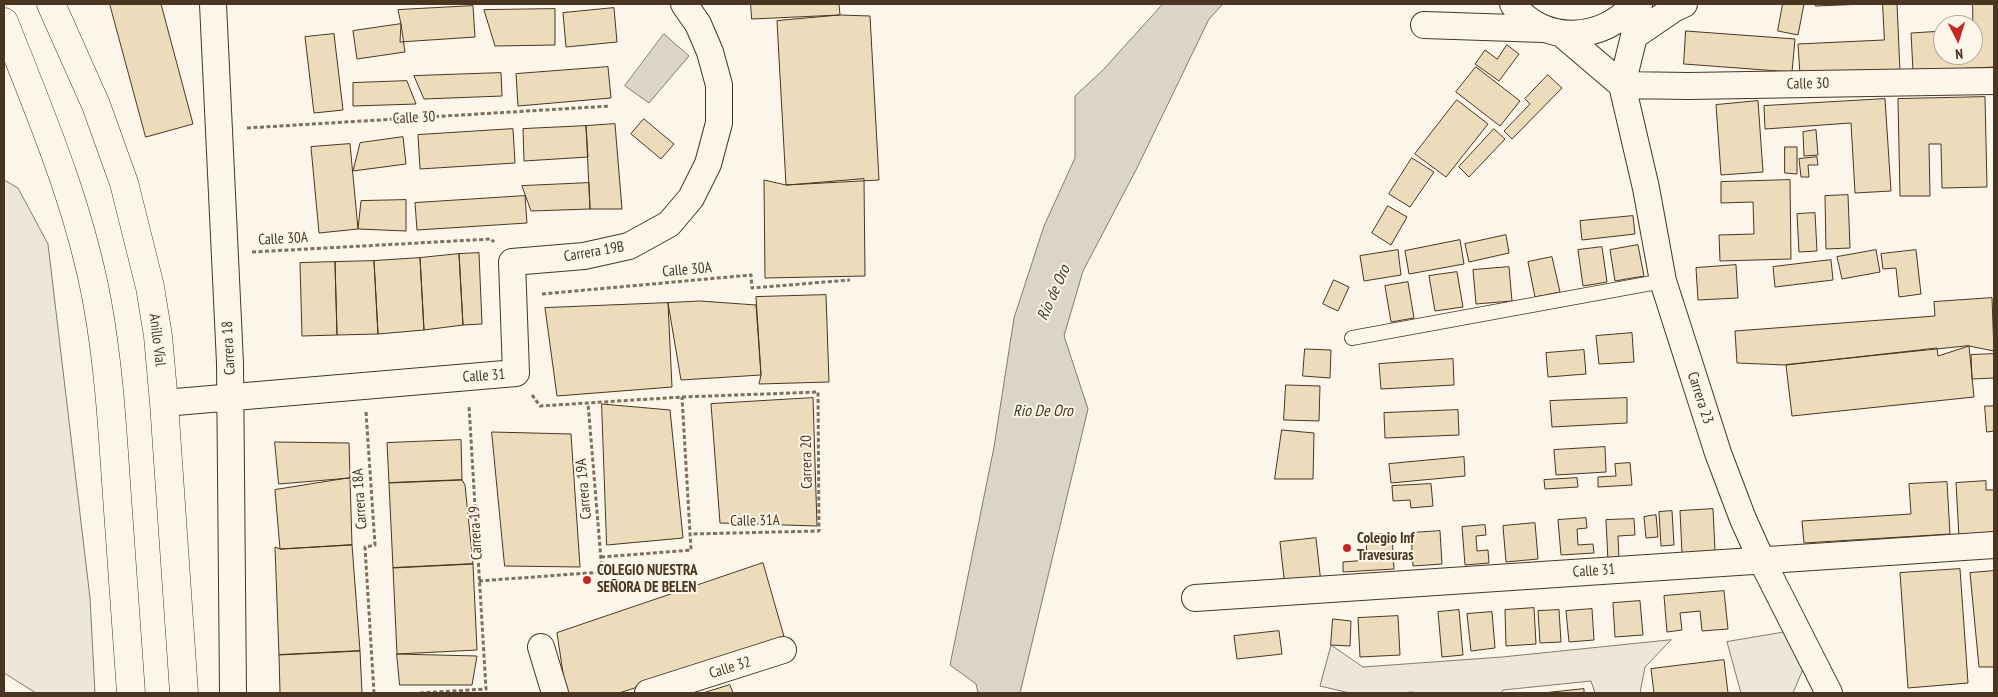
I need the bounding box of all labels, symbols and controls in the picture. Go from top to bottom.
north arrow [1933,15,1983,65]
text: N [1955,45,1964,63]
street label: Calle 30 [1787,75,1829,93]
street label: Calle 30 [392,108,436,128]
street label: Calle 30A [258,229,308,249]
street label: Carrera 19B [562,238,626,266]
street label: Calle 30A [661,259,713,281]
water label: Río de Oro [1033,262,1075,324]
street label: Anillo Víal [145,313,169,367]
street label: Carrera 18 [219,321,239,375]
street label: Calle 31 [462,366,506,386]
street label: Carrera 23 [1683,370,1717,426]
water label: Rio De Oro [1013,401,1073,421]
street label: Carrera 20 [798,435,816,489]
street label: Carrera 19A [572,458,596,520]
street label: Carrera 18A [349,468,371,530]
street label: Carrera 19 [466,506,486,560]
street label: Calle 31A [730,512,780,530]
place label: Colegio Inf Travesuras [1357,530,1414,565]
marker: Colegio Inf Travesuras [1341,542,1353,554]
street label: Calle 31 [1572,561,1616,581]
place label: COLEGIO NUESTRA SEÑORA DE BELEN [597,562,698,597]
marker: COLEGIO NUESTRA SEÑORA DE BELEN [581,574,593,586]
street label: Calle 32 [707,653,753,683]

